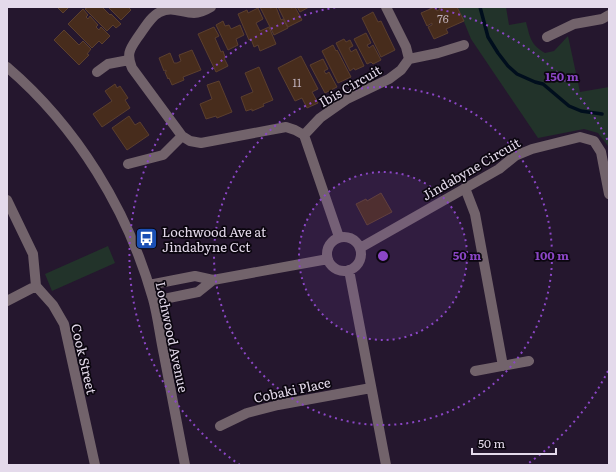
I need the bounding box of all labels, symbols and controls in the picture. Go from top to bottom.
house number: 76 [437,10,449,26]
street label: Ibis Circuit [315,60,385,111]
text: 150 m [545,67,579,85]
house number: 11 [293,74,302,90]
street label: Jindabyne Circuit [418,132,524,205]
place label: Lochwood Ave at Jindabyne Cct [162,222,267,256]
bus stop icon: Lochwood Ave at Jindabyne Cct [134,226,160,252]
text: 50 m [453,246,481,264]
text: 100 m [535,246,569,264]
centre of rings [376,249,390,263]
street label: Lochwood Avenue [151,280,194,394]
street label: Cook Street [67,322,102,397]
street label: Cobaki Place [252,372,332,407]
scale bar [472,430,556,456]
text: 50 m [478,434,505,452]

